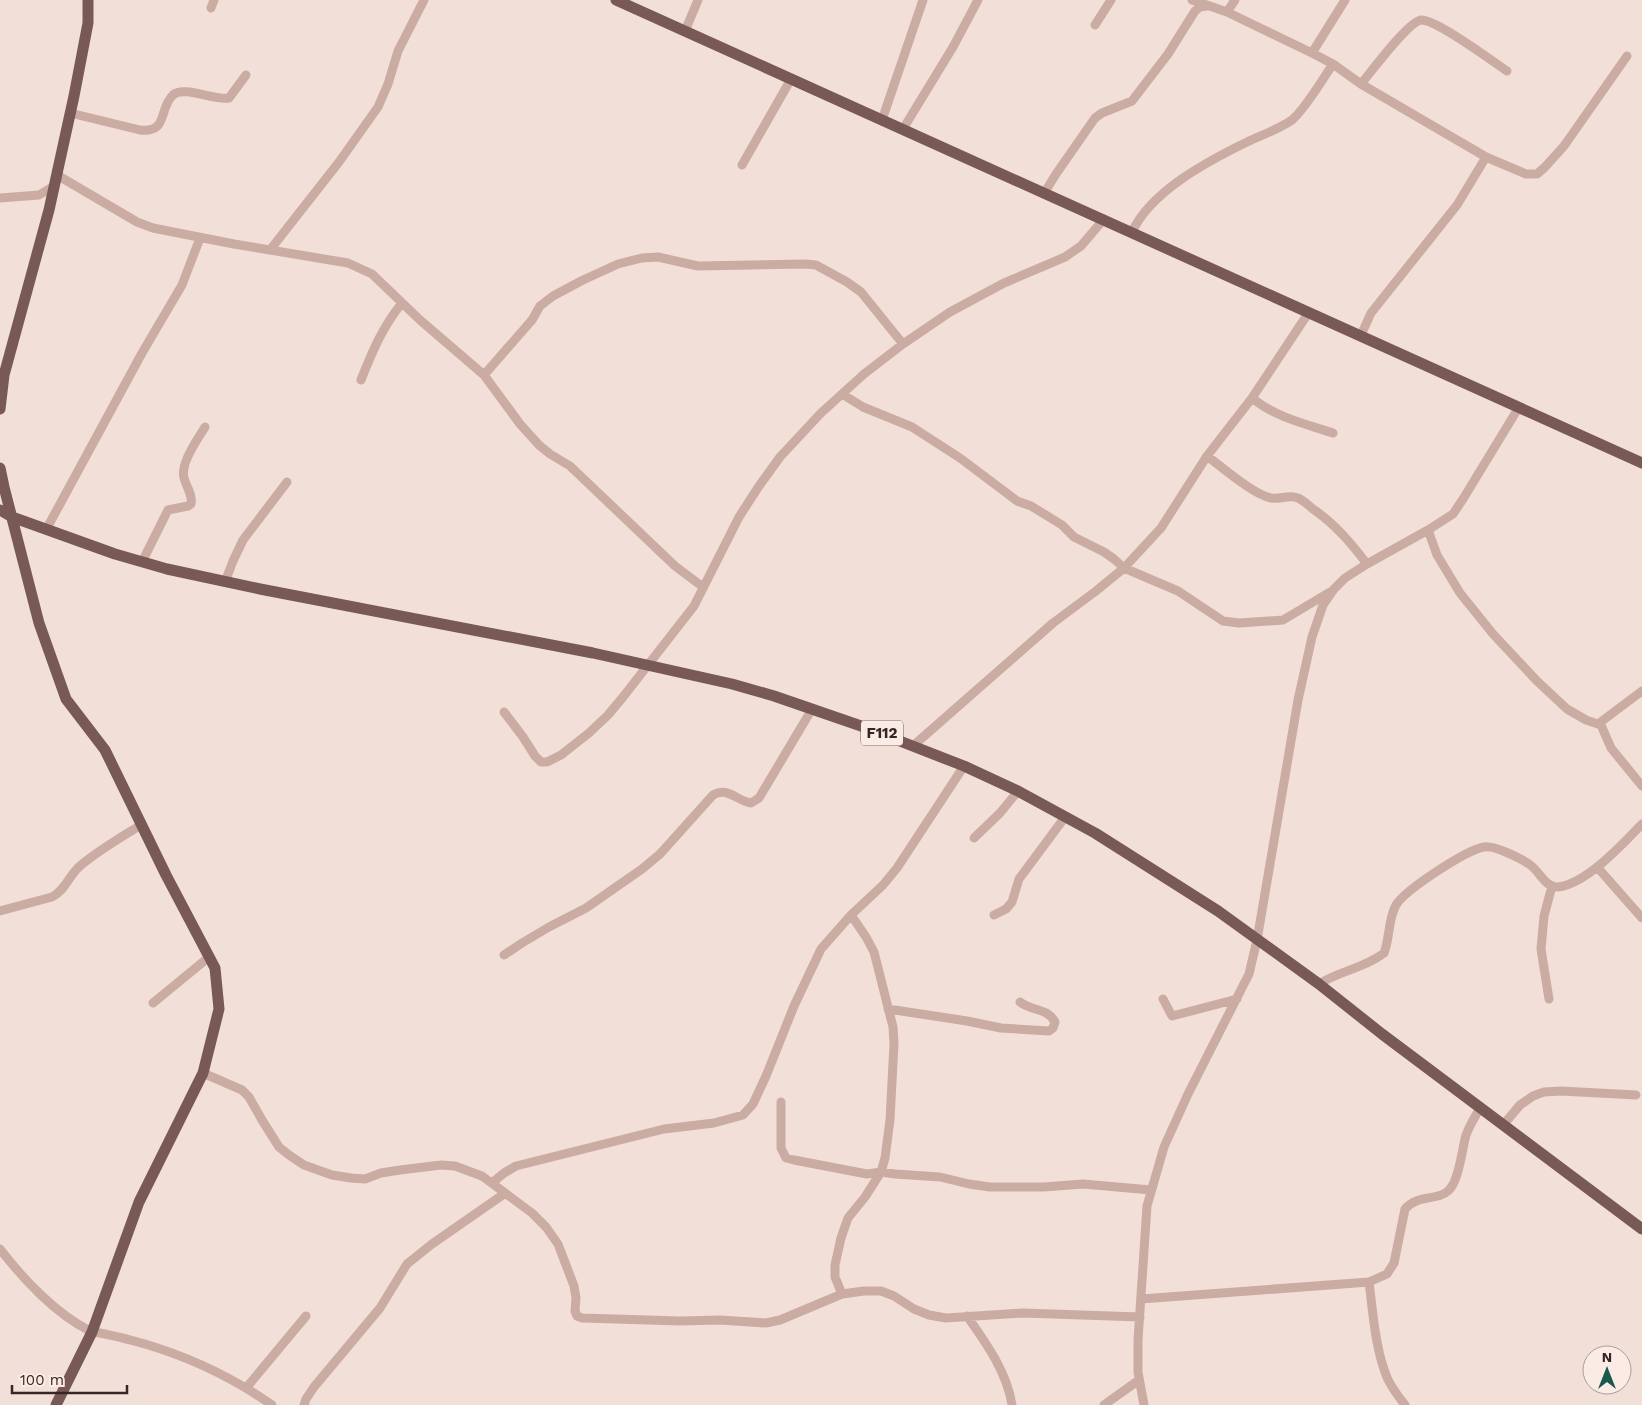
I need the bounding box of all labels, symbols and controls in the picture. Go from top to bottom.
road number: F112 [861,720,903,746]
north arrow [1582,1345,1632,1395]
text: N [1602,1349,1612,1365]
scale bar [12,1362,128,1394]
text: 100 m [20,1371,64,1389]

